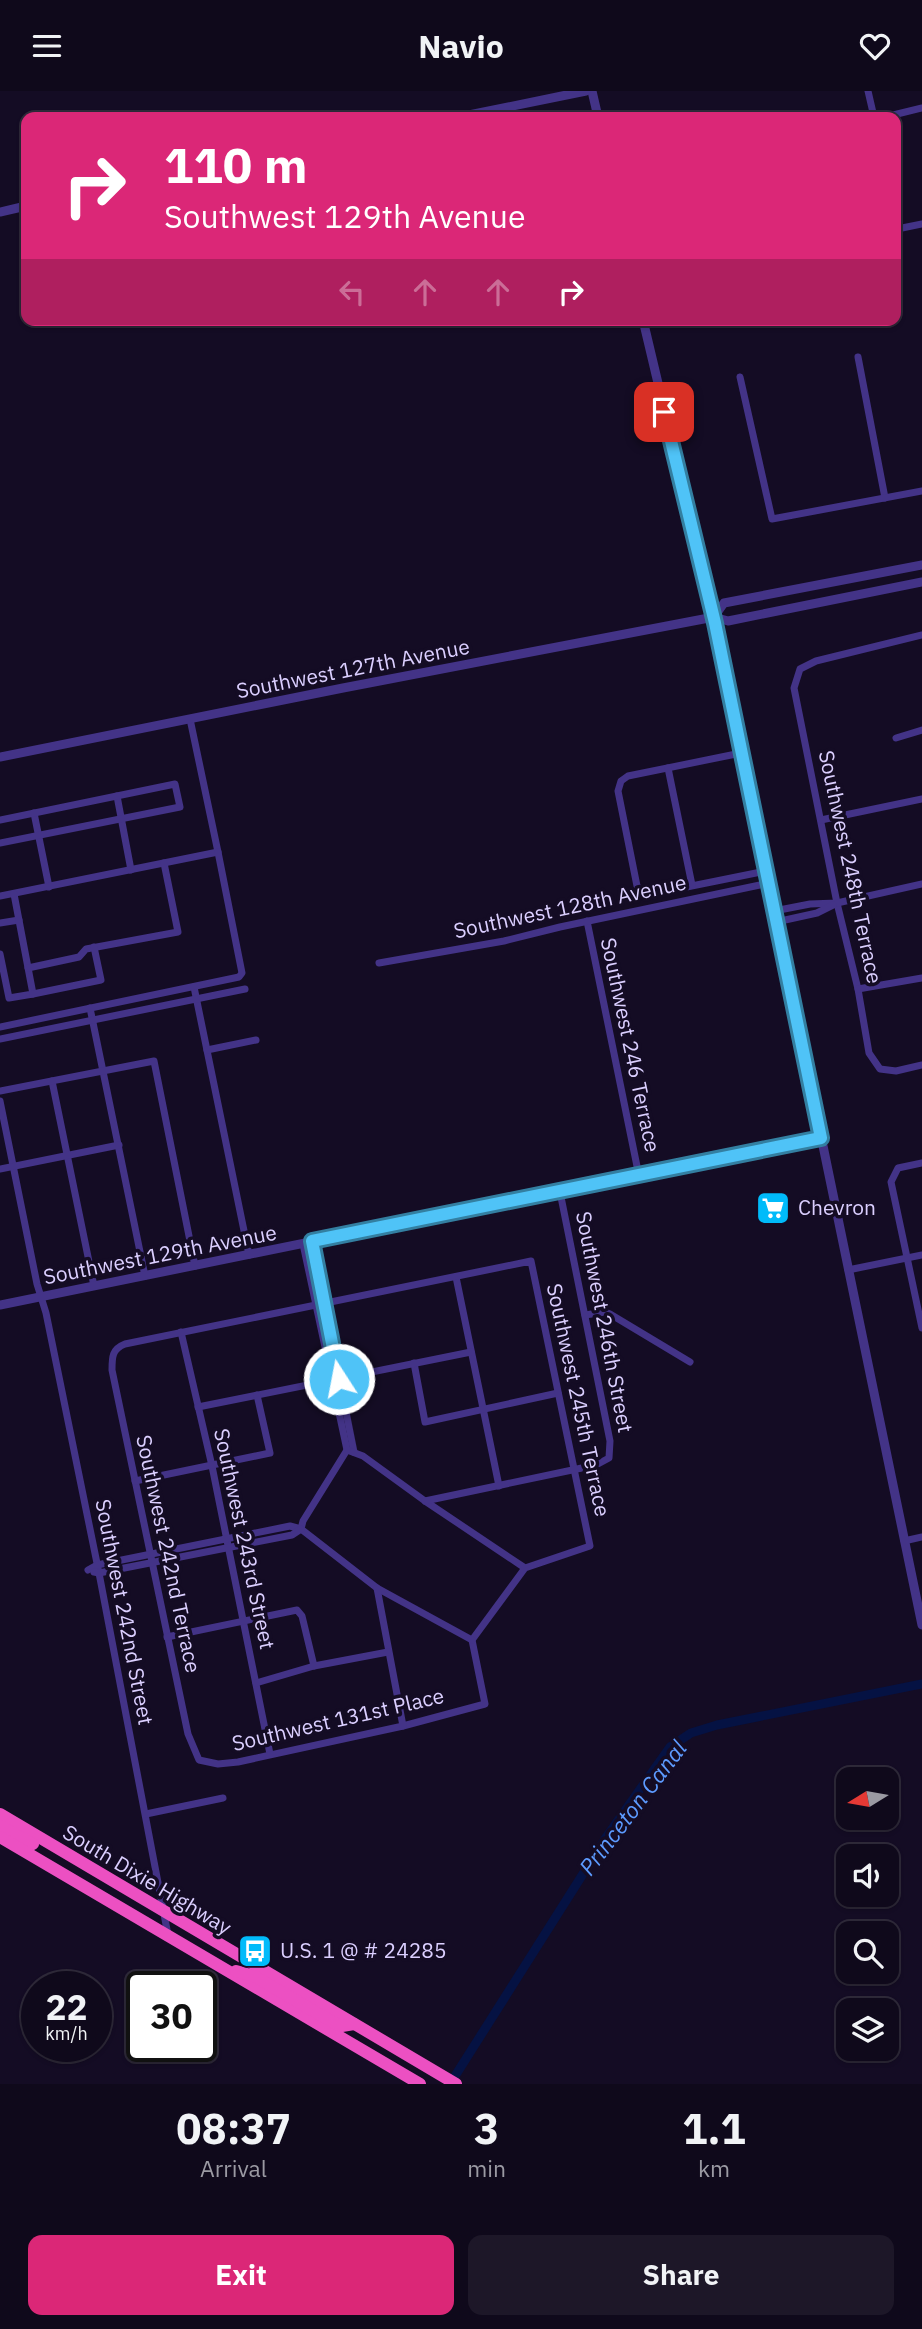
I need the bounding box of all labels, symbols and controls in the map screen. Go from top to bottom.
text: Navio [418,25,504,67]
icon: menu [28,27,66,65]
icon: heart [856,27,894,65]
text: 110 m [164,133,308,196]
icon: right [49,140,140,231]
text: Southwest 129th Avenue [164,195,525,237]
icon: left [333,273,371,311]
icon: ahead [406,273,444,311]
icon: ahead [479,273,517,311]
icon: right [552,273,590,311]
pin [634,382,694,442]
icon: arrive [645,393,683,431]
street label: Southwest 127th Avenue [234,632,472,704]
street label: Southwest 248th Terrace [813,748,889,986]
street label: Southwest 128th Avenue [451,868,689,944]
street label: Southwest 246 Terrace [595,935,667,1155]
supermarket icon: Chevron [754,1189,792,1227]
place label: Chevron [798,1193,876,1221]
street label: Southwest 246th Street [570,1209,640,1435]
street label: Southwest 129th Avenue [41,1218,279,1290]
street label: Southwest 245th Terrace [541,1281,617,1519]
position arrow [302,1342,376,1416]
street label: Southwest 243rd Street [208,1426,282,1652]
street label: Southwest 242nd Terrace [130,1432,208,1675]
street label: Southwest 242nd Street [89,1496,161,1727]
street label: Southwest 131st Place [229,1681,447,1757]
water label: Princeton Canal [572,1733,693,1881]
north arrow [836,1767,900,1831]
map controls [836,1767,899,2061]
street label: South Dixie Highway [58,1818,238,1941]
button: sound [836,1844,899,1907]
button: search [836,1921,899,1984]
bus stop icon: U.S. 1 @ # 24285 [236,1932,274,1970]
place label: U.S. 1 @ # 24285 [280,1936,447,1964]
speed limit sign: 30 [126,1971,217,2062]
text: 22 [45,1984,88,2030]
button: layers [836,1998,899,2061]
text: km/h [45,2022,88,2045]
text: 08:37 [176,2101,291,2156]
text: 3 [474,2101,499,2156]
text: 1.1 [682,2101,746,2156]
text: Arrival [200,2153,267,2183]
text: min [467,2153,506,2183]
text: km [698,2153,730,2183]
button: Exit [28,2235,454,2315]
button: Share [468,2235,894,2315]

